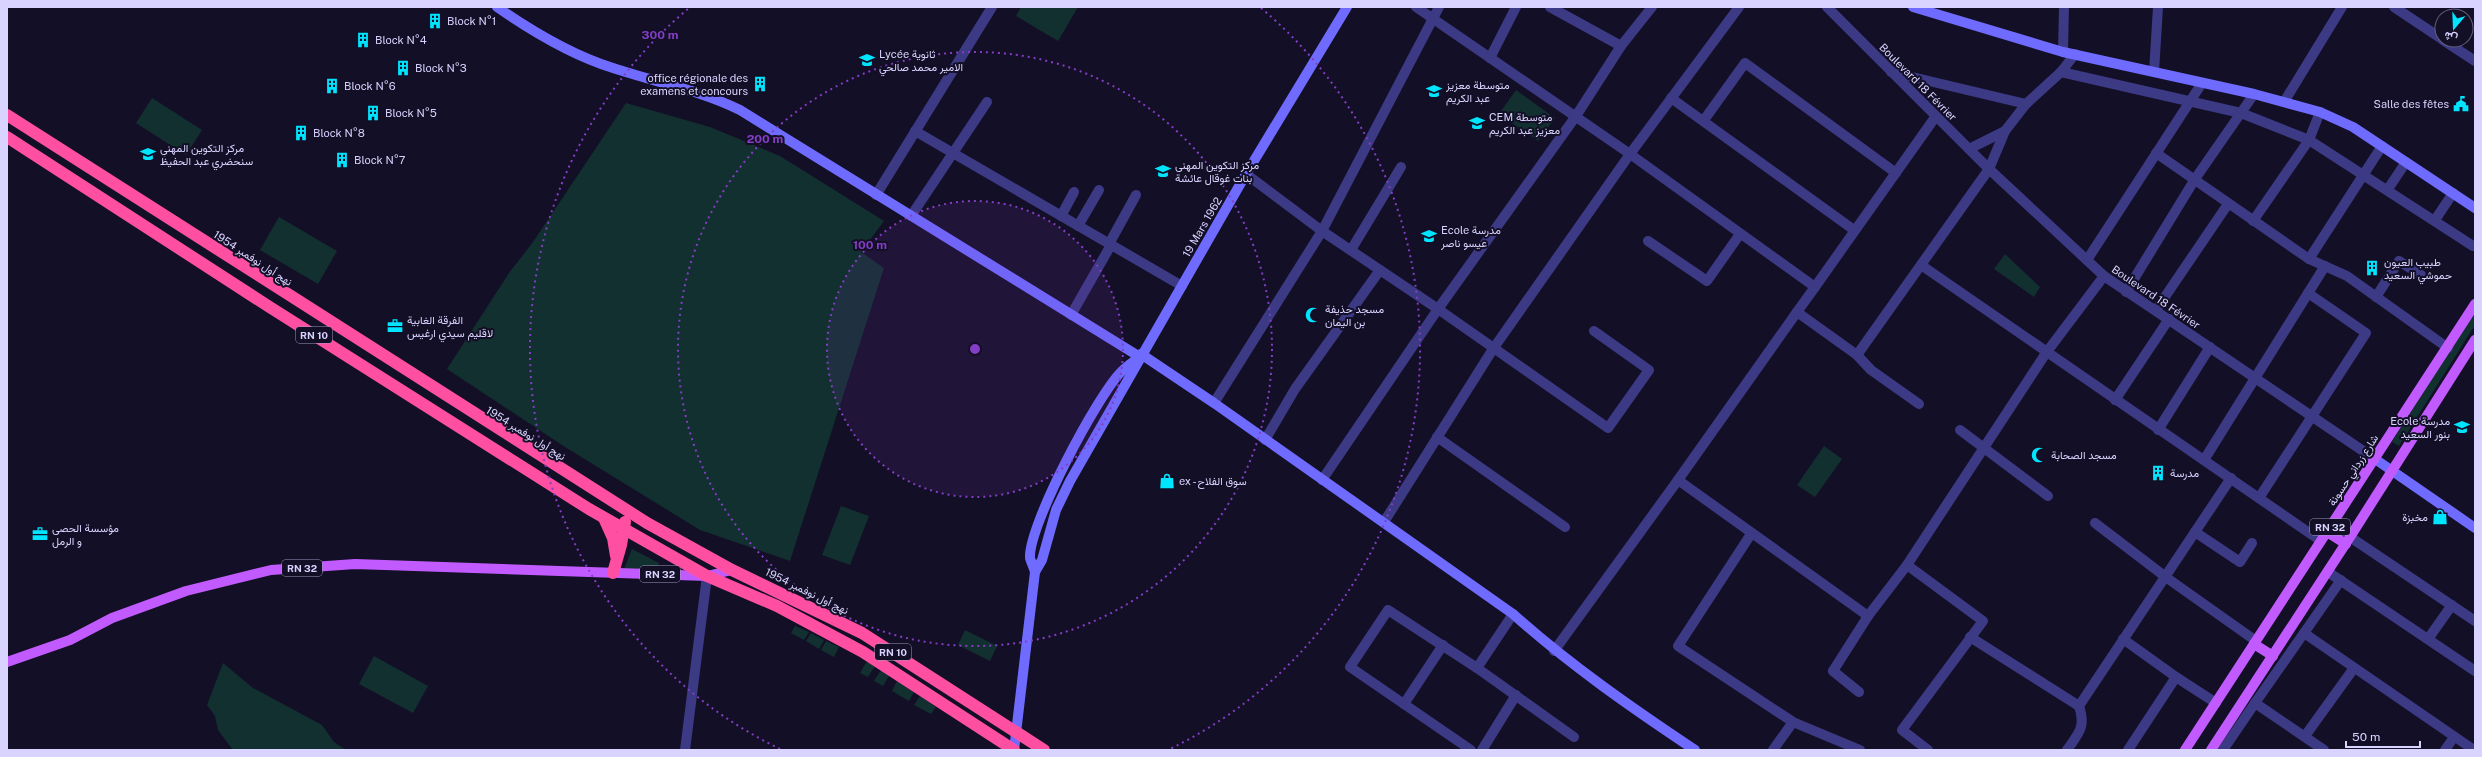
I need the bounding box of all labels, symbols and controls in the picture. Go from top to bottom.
north arrow [2434,8,2474,48]
building icon: Block N°1 [426,12,444,30]
place label: Block N°1 [447,15,496,27]
text: 300 m [642,28,679,42]
text: ش [2443,29,2459,45]
building icon: Block N°4 [354,31,372,49]
place label: Block N°4 [375,34,427,46]
street label: Boulevard 18 Février [1877,41,1959,123]
place label: Lycée ثانوية الامير محمد صالحي [879,48,963,77]
school or university icon: Lycée ثانوية الامير محمد صالحي [858,51,876,69]
building icon: Block N°3 [394,59,412,77]
place label: Block N°3 [415,62,467,74]
place label: office régionale des examens et concours [640,72,748,97]
building icon: office régionale des examens et concours [751,75,769,93]
building icon: Block N°6 [323,77,341,95]
place label: متوسطة معزيز عبد الكريم [1445,79,1510,106]
place label: Block N°6 [344,80,396,92]
school or university icon: متوسطة معزيز عبد الكريم [1425,82,1443,100]
public building icon: Salle des fêtes [2452,95,2470,113]
place label: Salle des fêtes [2374,98,2449,110]
building icon: Block N°5 [364,104,382,122]
place label: Block N°5 [385,107,437,119]
place label: CEM متوسطة معزيز عبد الكريم [1489,111,1560,138]
school or university icon: CEM متوسطة معزيز عبد الكريم [1468,114,1486,132]
building icon: Block N°8 [292,124,310,142]
place label: Block N°8 [313,127,365,139]
text: 200 m [747,132,783,146]
place label: مركز التكوين المهني سنحضري عبد الحفيظ [160,142,253,171]
school or university icon: مركز التكوين المهني سنحضري عبد الحفيظ [139,145,157,163]
building icon: Block N°7 [333,151,351,169]
place label: Block N°7 [354,154,406,166]
place label: مركز التكوين المهني بنات غوقال عائشة [1175,159,1259,185]
school or university icon: مركز التكوين المهني بنات غوقال عائشة [1154,162,1172,180]
street label: 19 Mars 1962 [1180,195,1224,259]
place label: Ecole مدرسة عيسو ناصر [1440,224,1501,250]
school or university icon: Ecole مدرسة عيسو ناصر [1420,227,1438,245]
street label: نهج أول نوفمبر 1954 [210,228,295,290]
text: 100 m [853,238,887,252]
place label: طبيب العيون حموشي السعيد [2384,256,2452,285]
building icon: طبيب العيون حموشي السعيد [2363,259,2381,277]
street label: Boulevard 18 Février [2110,263,2202,331]
place label: مسجد حذيفة بن اليمان [1325,303,1384,329]
mosque icon: مسجد حذيفة بن اليمان [1304,306,1322,324]
place label: الفرقة الغابية لاقليم سيدي ارغيس [407,314,493,343]
office icon: الفرقة الغابية لاقليم سيدي ارغيس [386,317,404,335]
road number: RN 10 [296,327,332,343]
centre of rings [968,342,982,356]
street label: نهج أول نوفمبر 1954 [483,404,568,464]
place label: Ecole مدرسة بنور السعيد [2390,415,2450,441]
school or university icon: Ecole مدرسة بنور السعيد [2453,418,2471,436]
street label: شارع زرداني حسونة [2326,432,2384,510]
mosque icon: مسجد الصحابة [2030,446,2048,464]
place label: مسجد الصحابة [2051,449,2117,462]
building icon: مدرسة [2149,464,2167,482]
place label: مدرسة [2170,467,2199,480]
shop icon: ex - سوق الفلاح [1158,472,1176,490]
place label: ex - سوق الفلاح [1179,475,1247,489]
shop icon: مخبزة [2431,508,2449,526]
place label: مخبزة [2402,511,2428,524]
road number: RN 32 [2310,519,2350,535]
place label: مؤسسة الحصى و الرمل [52,522,119,548]
office icon: مؤسسة الحصى و الرمل [31,525,49,543]
road number: RN 32 [282,560,322,576]
road number: RN 32 [640,566,680,582]
street label: نهج أول نوفمبر 1954 [762,566,851,618]
road number: RN 10 [875,644,911,660]
scale bar [2346,723,2420,749]
text: 50 m [2352,730,2380,744]

